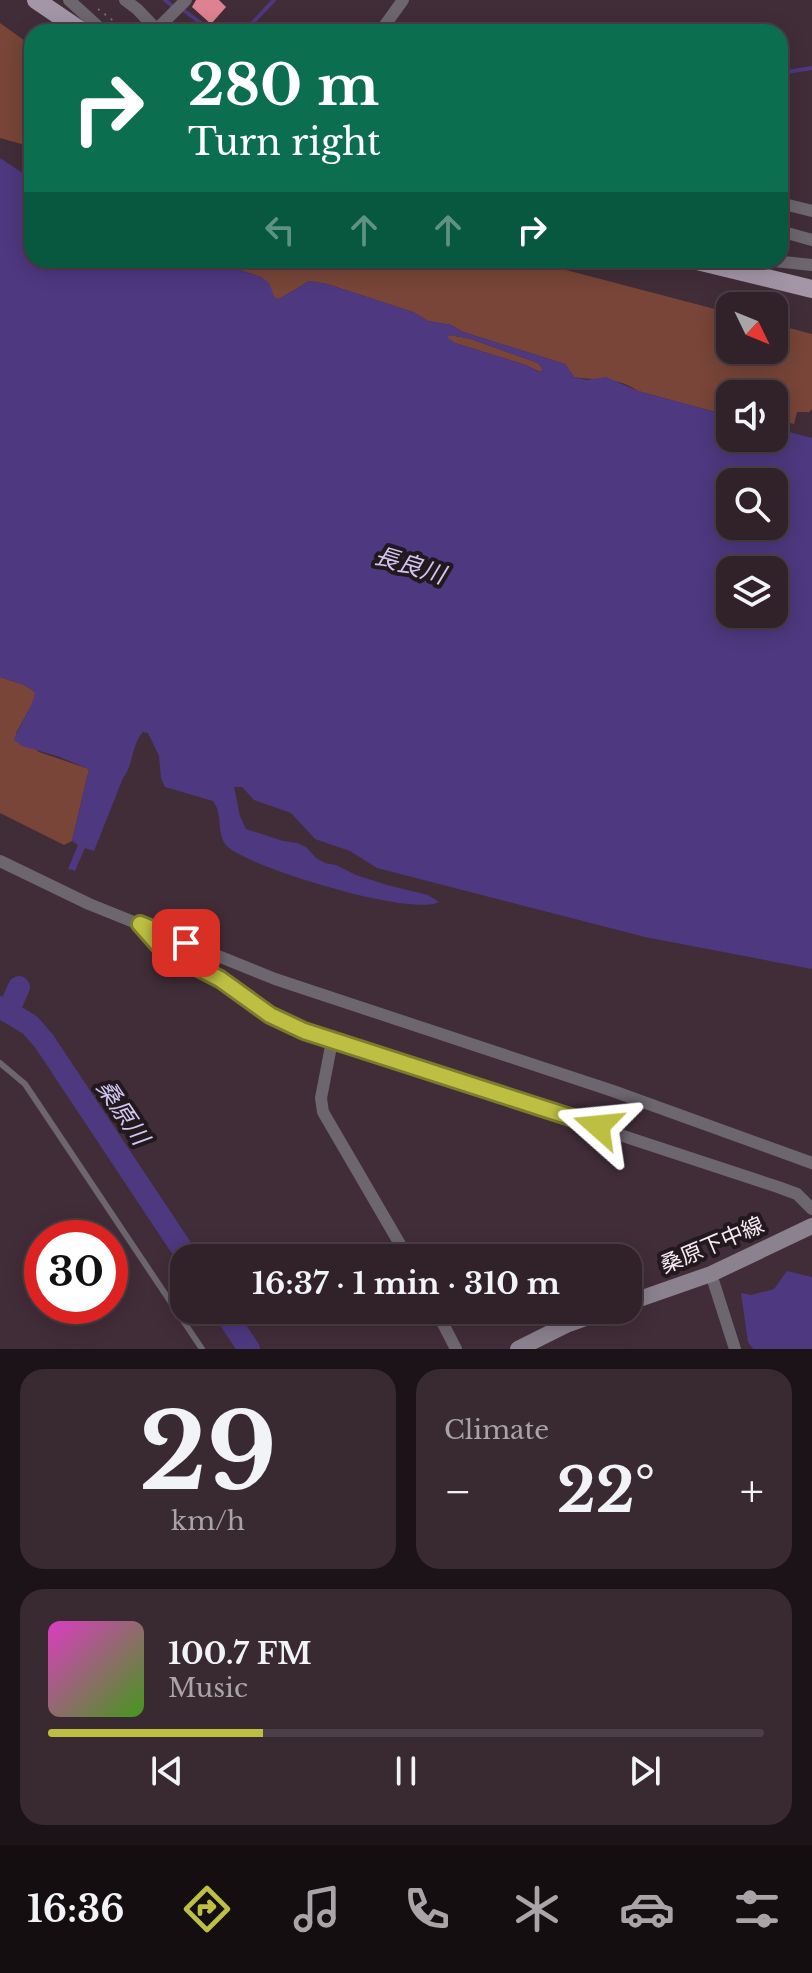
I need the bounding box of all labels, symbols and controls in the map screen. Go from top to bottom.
text: 280 m [188,51,379,120]
icon: right [56,56,160,160]
text: Turn right [188,120,381,165]
icon: left [258,208,302,252]
icon: ahead [342,208,386,252]
icon: ahead [426,208,470,252]
icon: right [510,208,554,252]
north arrow [716,292,788,364]
map controls [716,292,788,628]
button: sound [716,380,788,452]
button: search [716,468,788,540]
water label: 長良川 [371,541,452,590]
button: layers [716,556,788,628]
pin [152,909,220,977]
icon: arrive [164,921,208,965]
water label: 桑原川 [91,1074,157,1152]
position arrow [556,1084,640,1168]
street label: 桑原下中線 [656,1211,768,1279]
speed limit sign: 30 [24,1220,128,1324]
text: 16:37 · 1 min · 310 m [252,1265,560,1302]
text: 29 [139,1388,277,1517]
text: Climate [444,1414,549,1446]
text: 22° [557,1454,655,1528]
text: − [444,1464,472,1519]
text: + [740,1464,764,1519]
text: km/h [171,1505,245,1537]
text: 100.7 FM [168,1635,312,1672]
text: Music [168,1672,248,1704]
icon: previous [145,1749,189,1793]
icon: pause [384,1749,428,1793]
icon: next [623,1749,667,1793]
icon: directions [179,1881,235,1937]
icon: music [289,1881,345,1937]
icon: phone [399,1881,455,1937]
icon: climate [509,1881,565,1937]
icon: car [619,1881,675,1937]
icon: filters [729,1881,785,1937]
text: 16:36 [27,1887,124,1932]

